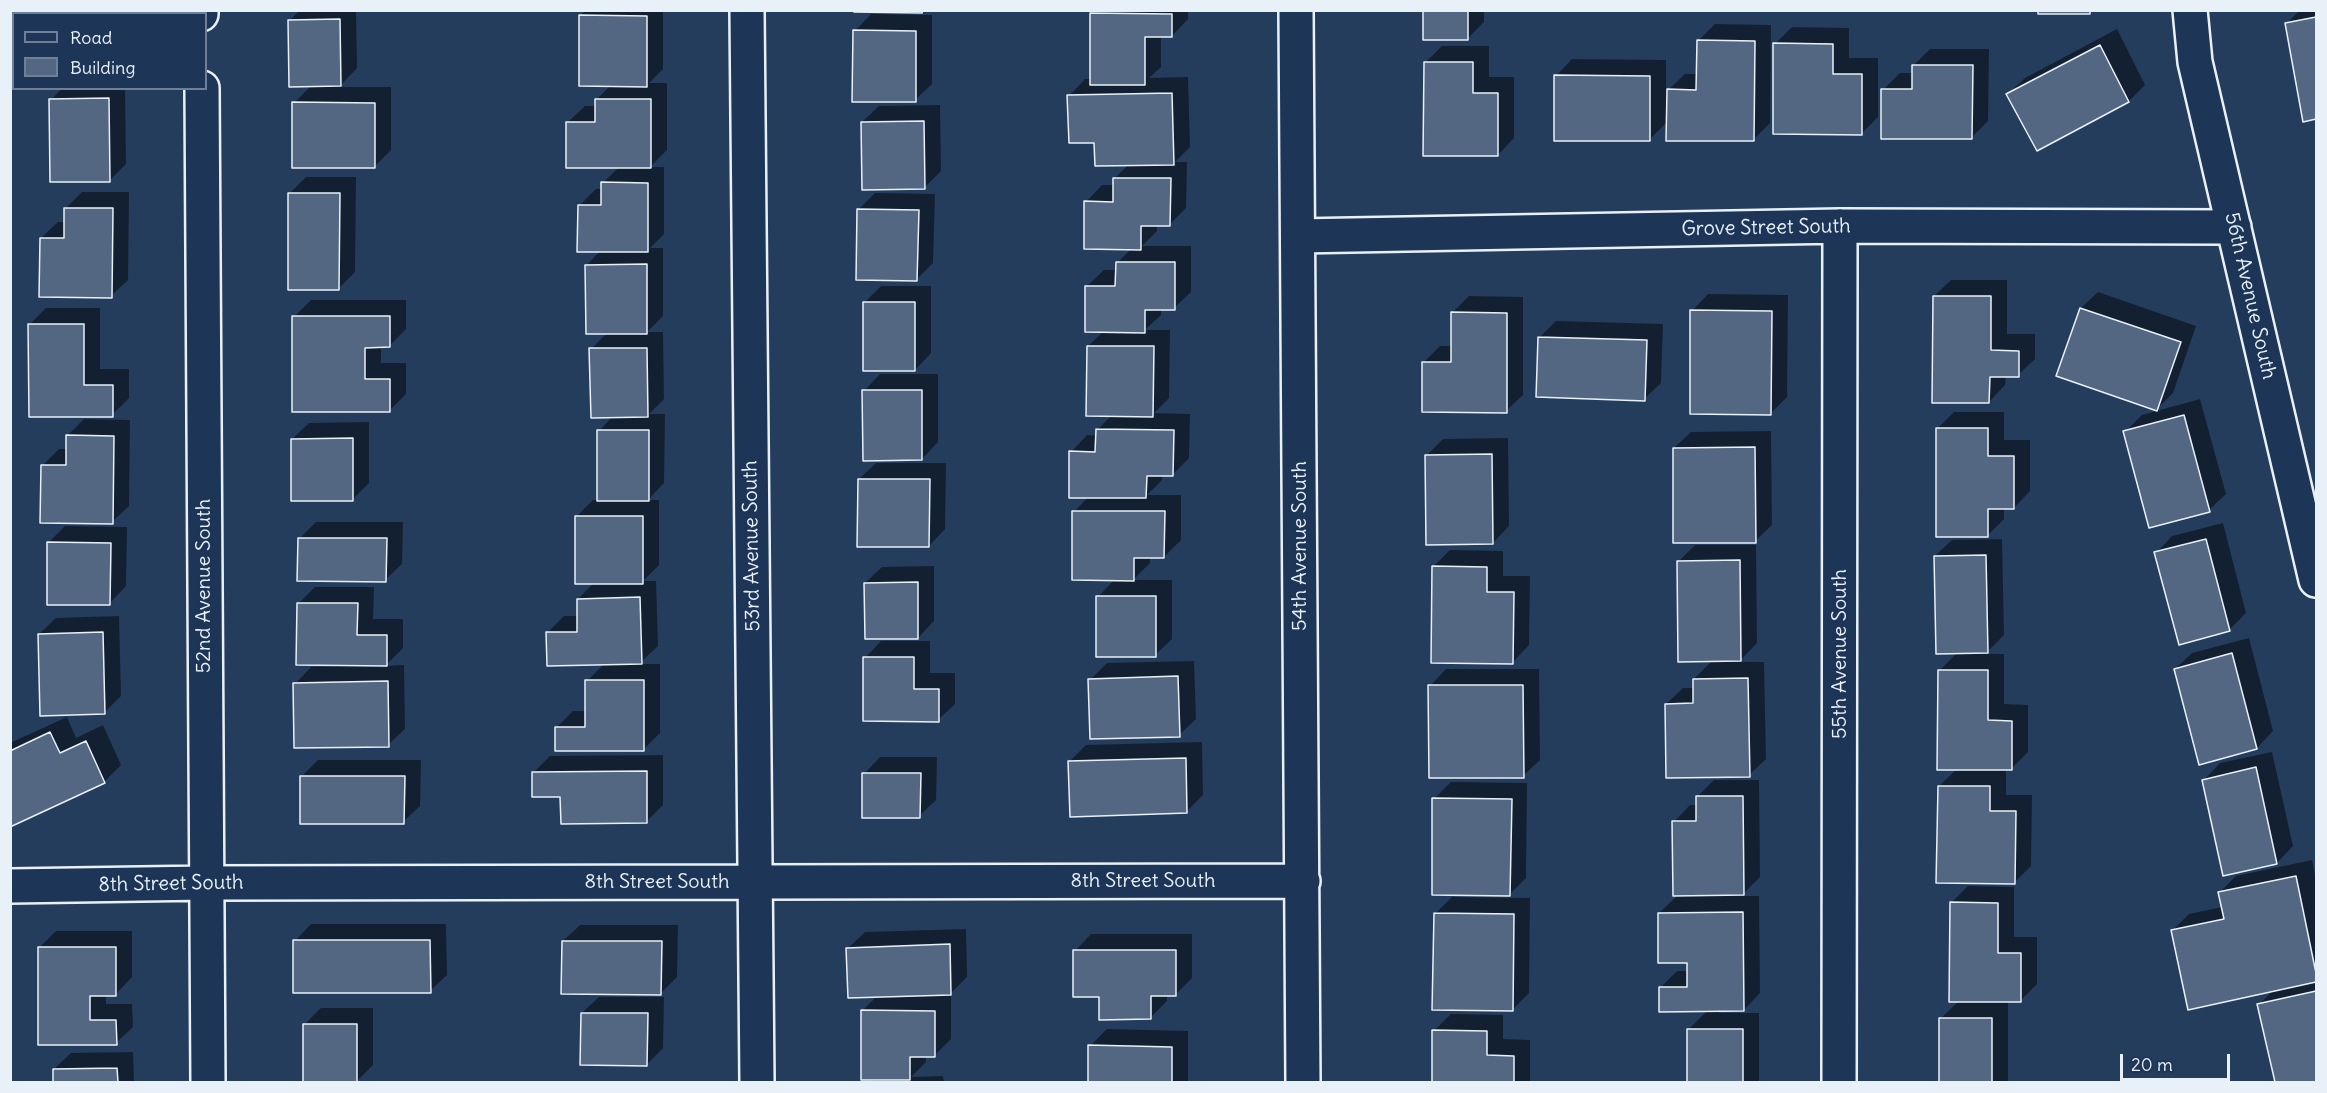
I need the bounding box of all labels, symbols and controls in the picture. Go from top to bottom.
legend [12,12,207,90]
text: Road [70,26,112,49]
text: Building [70,56,135,79]
street label: 56th Avenue South [2219,210,2281,382]
street label: Grove Street South [1681,215,1851,241]
street label: 53rd Avenue South [739,460,765,632]
street label: 54th Avenue South [1288,461,1312,631]
street label: 52nd Avenue South [192,499,216,673]
street label: 55th Avenue South [1828,569,1852,739]
street label: 8th Street South [1070,869,1216,893]
street label: 8th Street South [584,870,730,894]
street label: 8th Street South [98,871,244,897]
scale bar [2123,1042,2232,1080]
text: 20 m [2131,1053,2173,1076]

